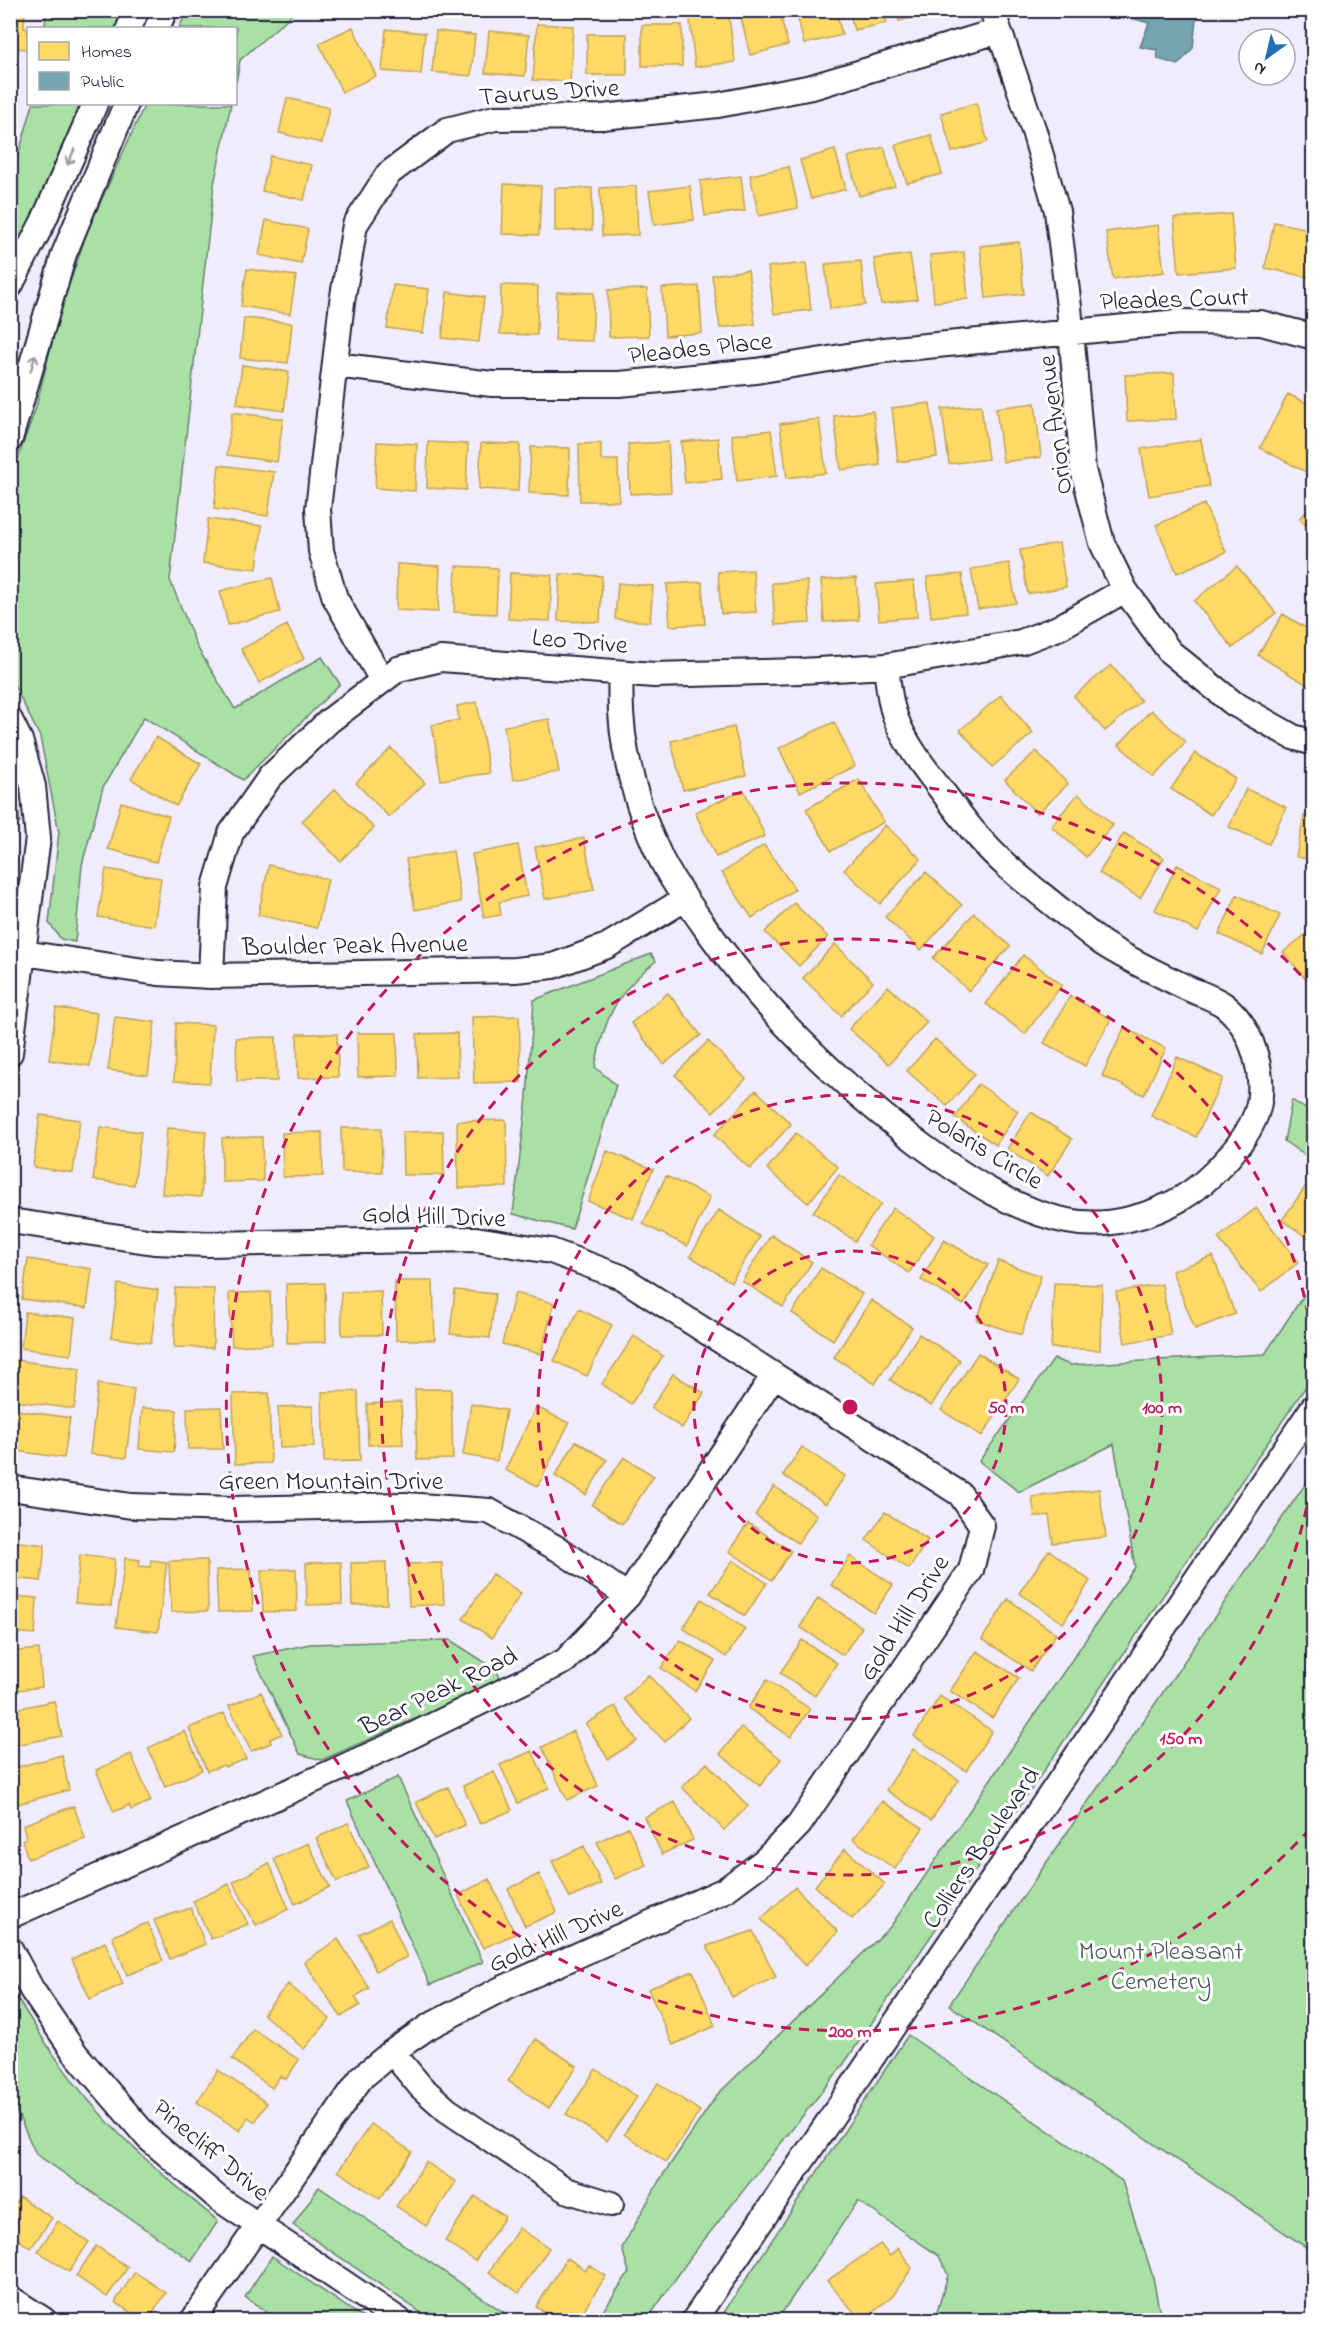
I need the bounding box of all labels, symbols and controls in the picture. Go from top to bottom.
legend [27,27,237,105]
north arrow [1237,27,1297,87]
text: Homes [81,40,132,66]
text: N [1248,55,1271,81]
text: Public [81,70,124,96]
street label: Taurus Drive [478,70,621,118]
one-way arrow [65,148,76,166]
street label: Pleades Court [1099,279,1249,323]
street label: Pleades Place [626,323,775,376]
street label: Orion Avenue [1030,352,1084,497]
one-way arrow [28,354,39,373]
street label: Leo Drive [530,620,629,666]
street label: Boulder Peak Avenue [241,926,469,968]
street label: Polaris Circle [917,1100,1050,1201]
street label: Gold Hill Drive [361,1196,507,1240]
text: 50 m [988,1396,1024,1422]
text: 100 m [1142,1396,1182,1422]
centre of rings [840,1397,860,1417]
street label: Green Mountain Drive [219,1464,444,1502]
street label: Gold Hill Drive [850,1548,961,1689]
street label: Bear Peak Road [353,1638,525,1748]
text: 150 m [1160,1727,1202,1753]
street label: Colliers Boulevard [914,1760,1051,1937]
street label: Gold Hill Drive [483,1891,630,1984]
park label: Mount Pleasant Cemetery [1079,1934,1244,2002]
text: 200 m [828,2020,872,2046]
street label: Pinecliff Drive [143,2091,277,2212]

